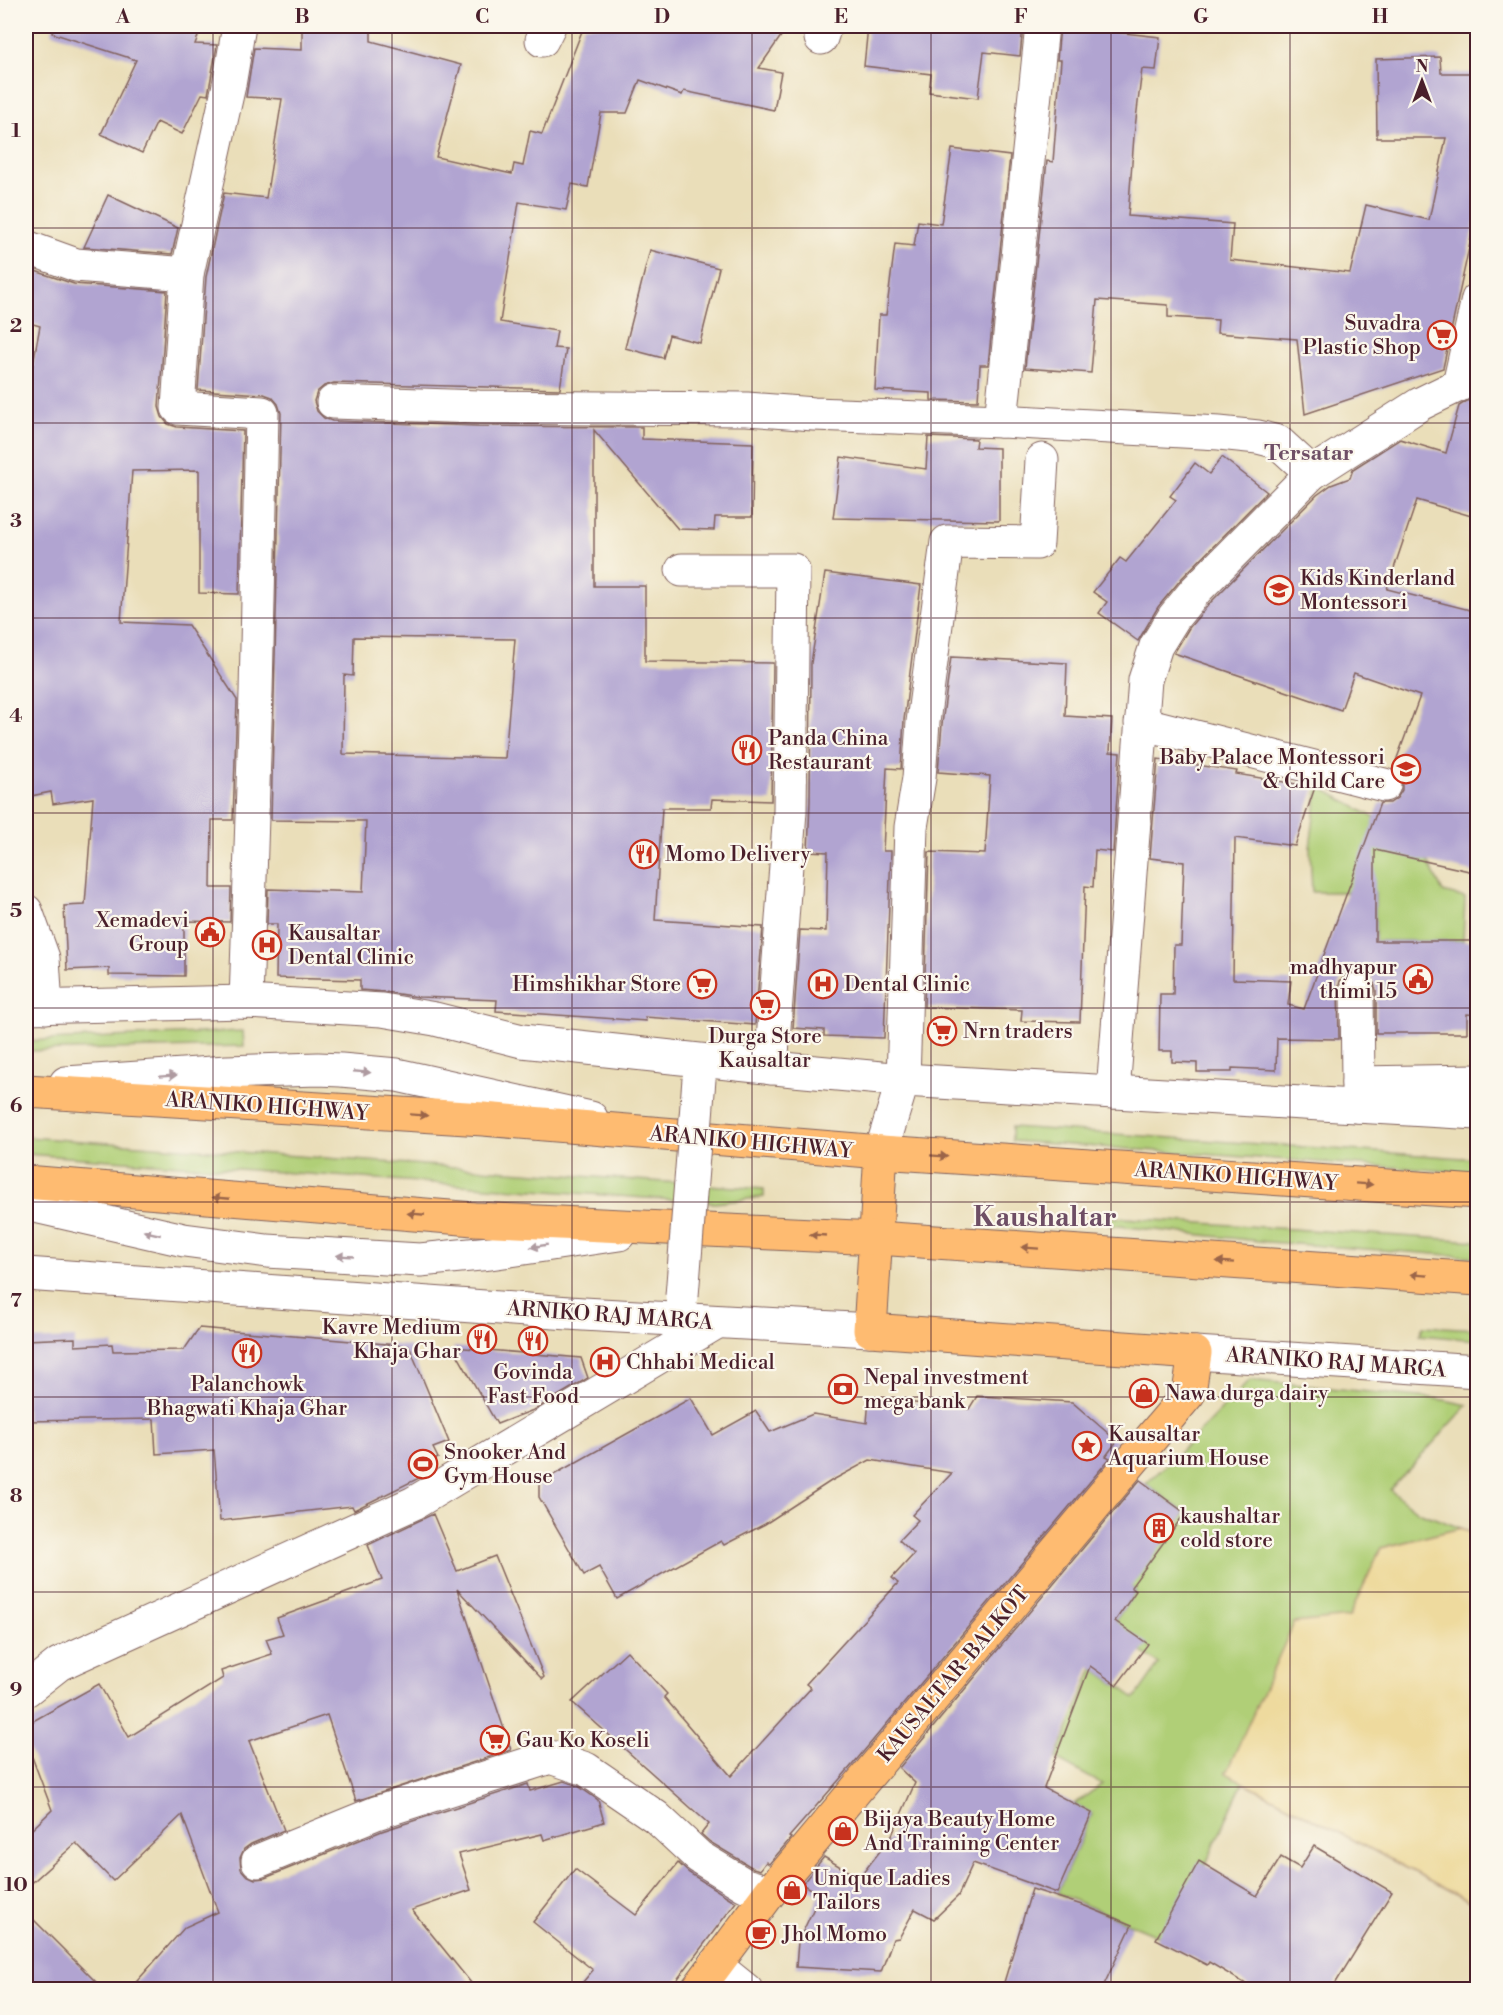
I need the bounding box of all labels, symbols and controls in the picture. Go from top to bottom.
text: A [115,5,131,30]
text: B [294,5,310,30]
text: C [475,5,489,30]
text: D [654,5,670,30]
text: E [834,5,848,30]
text: F [1014,5,1028,30]
text: G [1193,5,1209,30]
text: H [1372,5,1389,30]
north arrow [1392,51,1452,111]
text: N [1416,57,1429,77]
text: 1 [11,119,21,144]
place label: Suvadra Plastic Shop [1303,311,1421,361]
text: 2 [10,314,22,339]
supermarket icon: Suvadra Plastic Shop [1426,319,1458,351]
district label: Tersatar [1264,440,1354,467]
text: 3 [10,509,22,534]
place label: Kids Kinderland Montessori [1300,566,1455,616]
school or university icon: Kids Kinderland Montessori [1263,574,1295,606]
text: 4 [9,704,23,729]
place label: Panda China Restaurant [768,726,889,776]
restaurant icon: Panda China Restaurant [731,734,763,766]
place label: Baby Palace Montessori & Child Care [1159,745,1385,795]
school or university icon: Baby Palace Montessori & Child Care [1390,753,1422,785]
restaurant icon: Momo Delivery [628,838,660,870]
place label: Momo Delivery [665,842,812,868]
text: 5 [10,899,22,924]
place label: Xemadevi Group [95,908,189,958]
public building icon: Xemadevi Group [194,916,226,948]
place label: Kausaltar Dental Clinic [288,921,414,971]
hospital icon: Kausaltar Dental Clinic [251,929,283,961]
place label: madhyapur thimi 15 [1290,955,1397,1005]
public building icon: madhyapur thimi 15 [1402,963,1434,995]
supermarket icon: Himshikhar Store [686,968,718,1000]
hospital icon: Dental Clinic [807,968,839,1000]
place label: Himshikhar Store [512,972,681,998]
place label: Dental Clinic [844,972,970,998]
supermarket icon: Durga Store Kausaltar [749,989,781,1021]
supermarket icon: Nrn traders [926,1015,958,1047]
place label: Nrn traders [963,1019,1073,1045]
place label: Durga Store Kausaltar [708,1024,822,1074]
one-way arrow [353,1067,372,1077]
one-way arrow [158,1071,177,1081]
street label: ARANIKO HIGHWAY [163,1087,371,1127]
text: 6 [10,1094,23,1119]
one-way arrow [410,1111,429,1120]
street label: ARANIKO HIGHWAY [647,1121,855,1165]
one-way arrow [930,1152,949,1161]
street label: ARANIKO HIGHWAY [1132,1157,1340,1197]
one-way arrow [1355,1180,1374,1189]
one-way arrow [212,1193,231,1203]
district label: Kaushaltar [973,1201,1117,1235]
one-way arrow [406,1209,425,1219]
one-way arrow [142,1227,161,1237]
one-way arrow [809,1231,828,1240]
one-way arrow [529,1241,548,1250]
one-way arrow [1020,1244,1039,1253]
one-way arrow [335,1251,354,1260]
one-way arrow [1215,1257,1234,1266]
one-way arrow [1410,1270,1429,1279]
text: 7 [10,1289,22,1314]
street label: ARNIKO RAJ MARGA [505,1296,715,1336]
place label: Kavre Medium Khaja Ghar [322,1315,461,1365]
restaurant icon: Kavre Medium Khaja Ghar [466,1323,498,1355]
restaurant icon: Govinda Fast Food [517,1325,549,1357]
restaurant icon: Palanchowk Bhagwati Khaja Ghar [231,1337,263,1369]
street label: ARANIKO RAJ MARGA [1224,1342,1448,1384]
hospital icon: Chhabi Medical [589,1346,621,1378]
place label: Chhabi Medical [626,1350,775,1376]
place label: Govinda Fast Food [487,1360,579,1410]
place label: Nepal investment mega bank [864,1365,1030,1415]
place label: Palanchowk Bhagwati Khaja Ghar [146,1372,347,1422]
bank icon: Nepal investment mega bank [827,1373,859,1405]
shop icon: Nawa durga dairy [1128,1377,1160,1409]
place label: Nawa durga dairy [1165,1381,1329,1407]
place label: Kausaltar Aquarium House [1107,1422,1269,1472]
place icon: Kausaltar Aquarium House [1071,1430,1103,1462]
place label: Snooker And Gym House [444,1440,566,1490]
sports icon: Snooker And Gym House [407,1448,439,1480]
text: 8 [10,1484,23,1509]
place label: kaushaltar cold store [1180,1504,1280,1554]
building icon: kaushaltar cold store [1143,1512,1175,1544]
street label: KAUSALTAR-BALKOT [872,1581,1035,1768]
text: 9 [10,1678,22,1703]
supermarket icon: Gau Ko Koseli [479,1724,511,1756]
place label: Gau Ko Koseli [516,1728,650,1754]
place label: Bijaya Beauty Home And Training Center [863,1807,1059,1857]
shop icon: Bijaya Beauty Home And Training Center [827,1815,859,1847]
place label: Unique Ladies Tailors [813,1866,951,1916]
text: 10 [4,1873,28,1898]
shop icon: Unique Ladies Tailors [776,1874,808,1906]
cafe icon: Jhol Momo [745,1918,777,1950]
place label: Jhol Momo [781,1922,887,1948]

